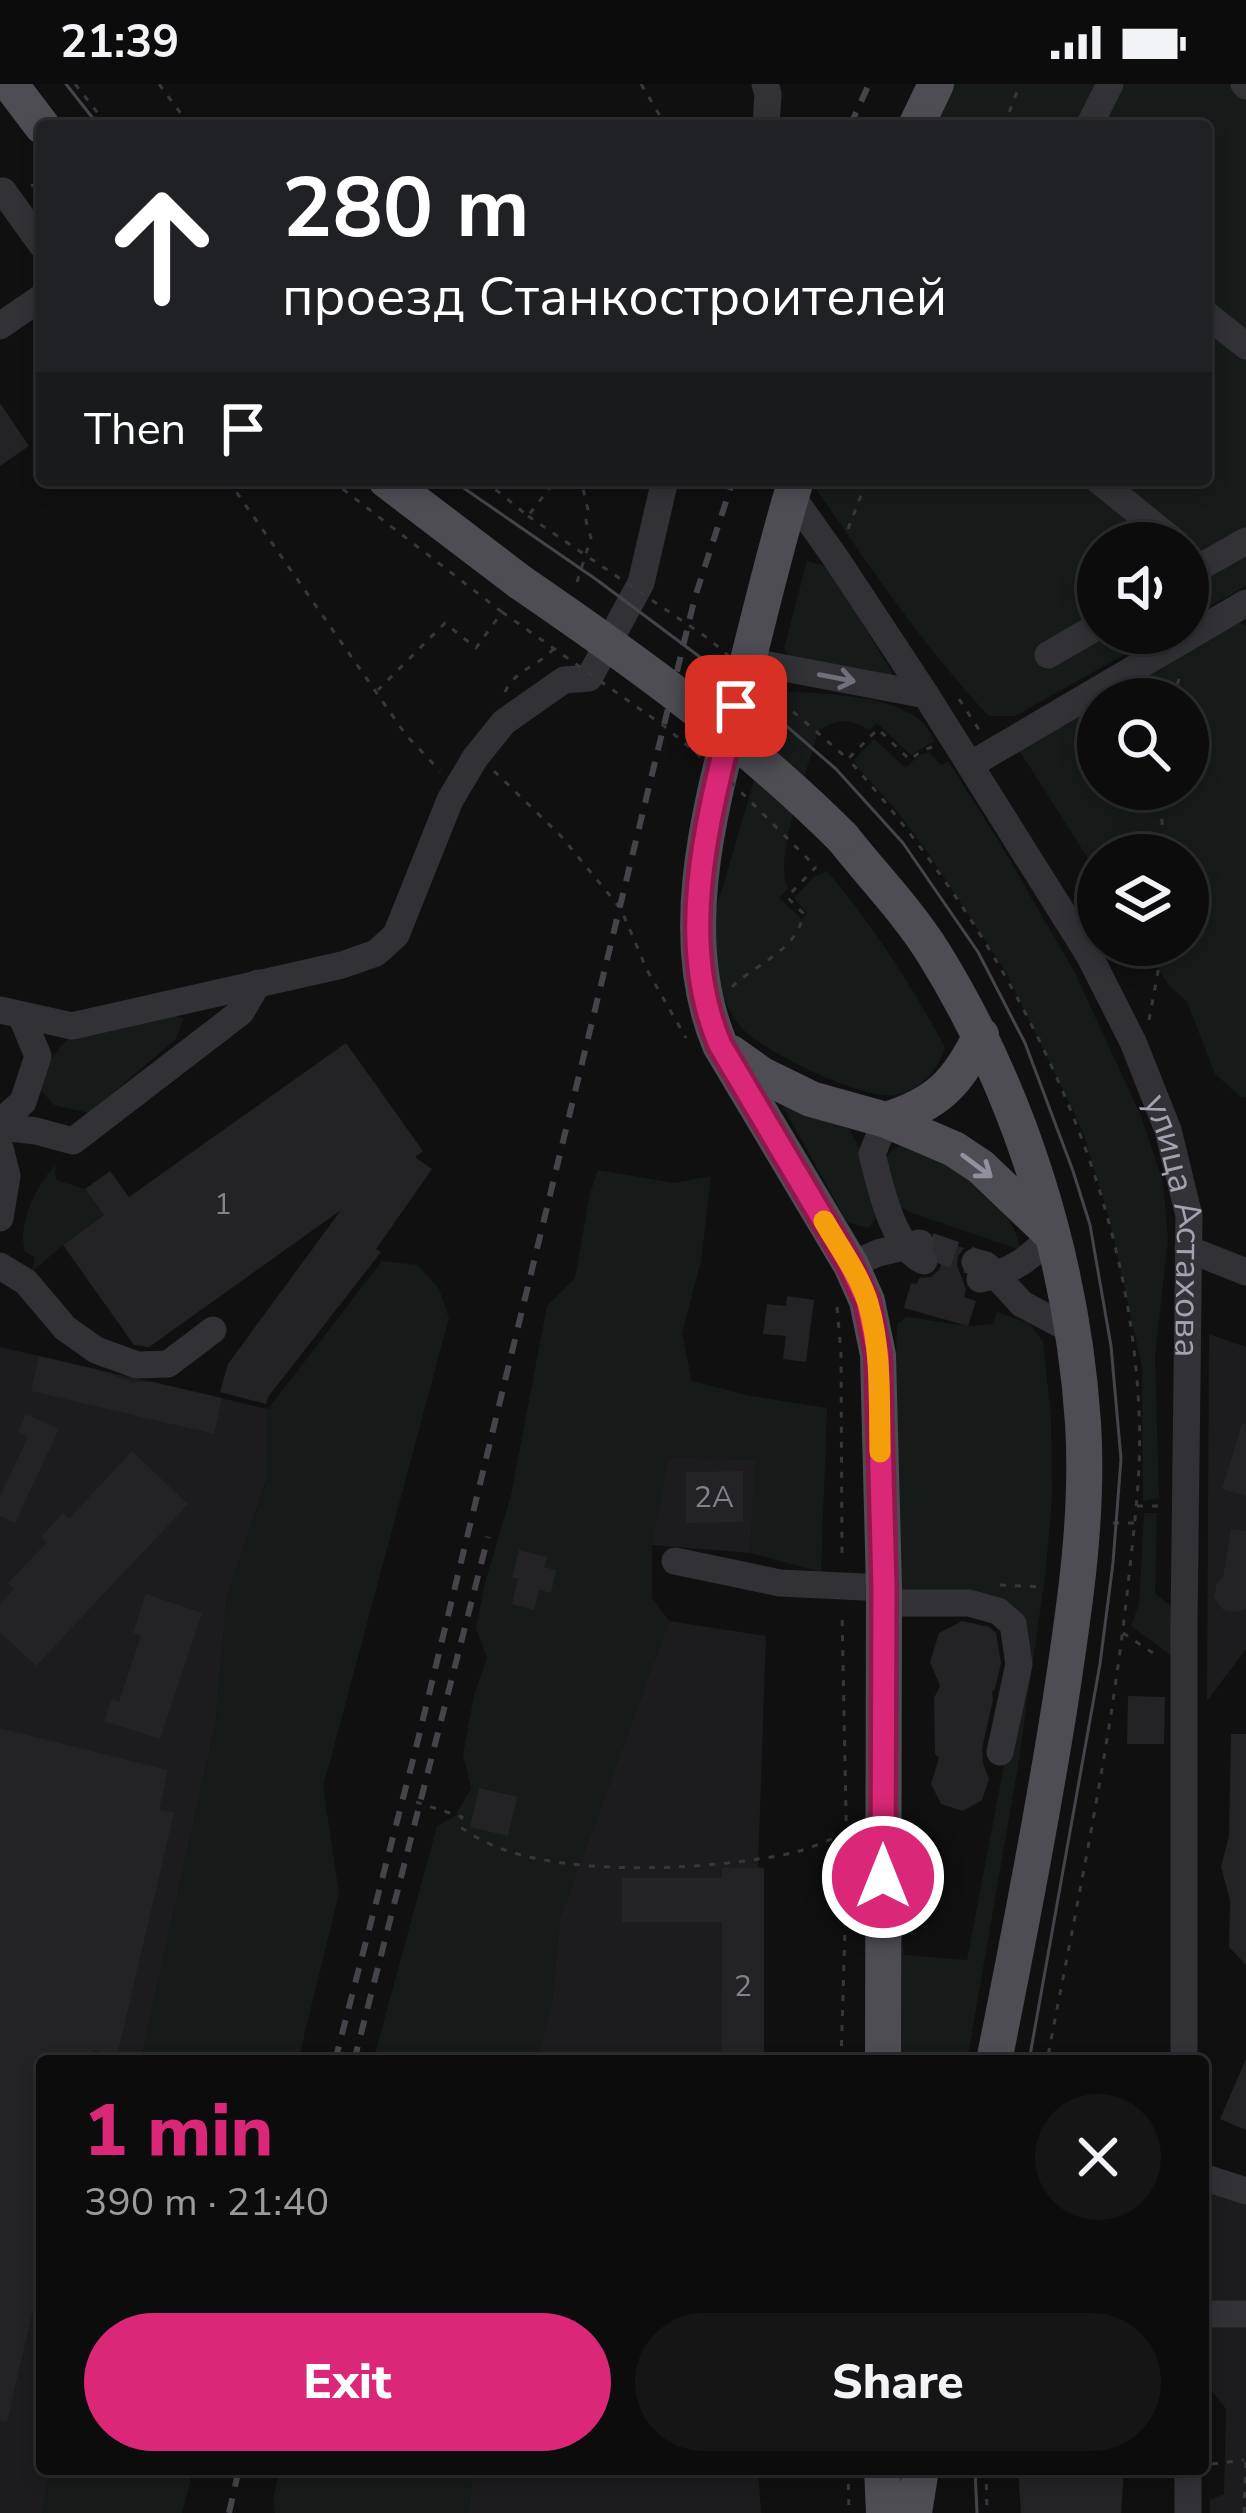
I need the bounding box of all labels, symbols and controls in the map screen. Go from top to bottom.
text: 21:39 [60,12,179,73]
text: 280 m [282,151,530,266]
icon: ahead [84,168,240,324]
text: проезд Станкостроителей [282,260,947,334]
icon: arrive [210,396,276,462]
text: Then [84,399,186,460]
map controls [1077,522,1209,966]
button: sound [1077,522,1209,654]
pin [685,655,787,757]
one-way arrow [816,668,855,690]
icon: arrive [703,673,769,739]
button: search [1077,678,1209,810]
button: layers [1077,834,1209,966]
street label: улица Астахова [1132,1087,1215,1358]
one-way arrow [960,1152,993,1178]
house number: 1 [214,1184,232,1225]
house number: 2А [694,1477,734,1518]
position arrow [820,1814,946,1940]
house number: 2 [734,1966,752,2007]
text: 1 min [84,2082,273,2180]
button: close [1035,2094,1161,2220]
text: 390 m · 21:40 [84,2176,329,2229]
button: Exit [84,2313,611,2451]
button: Share [635,2313,1161,2451]

